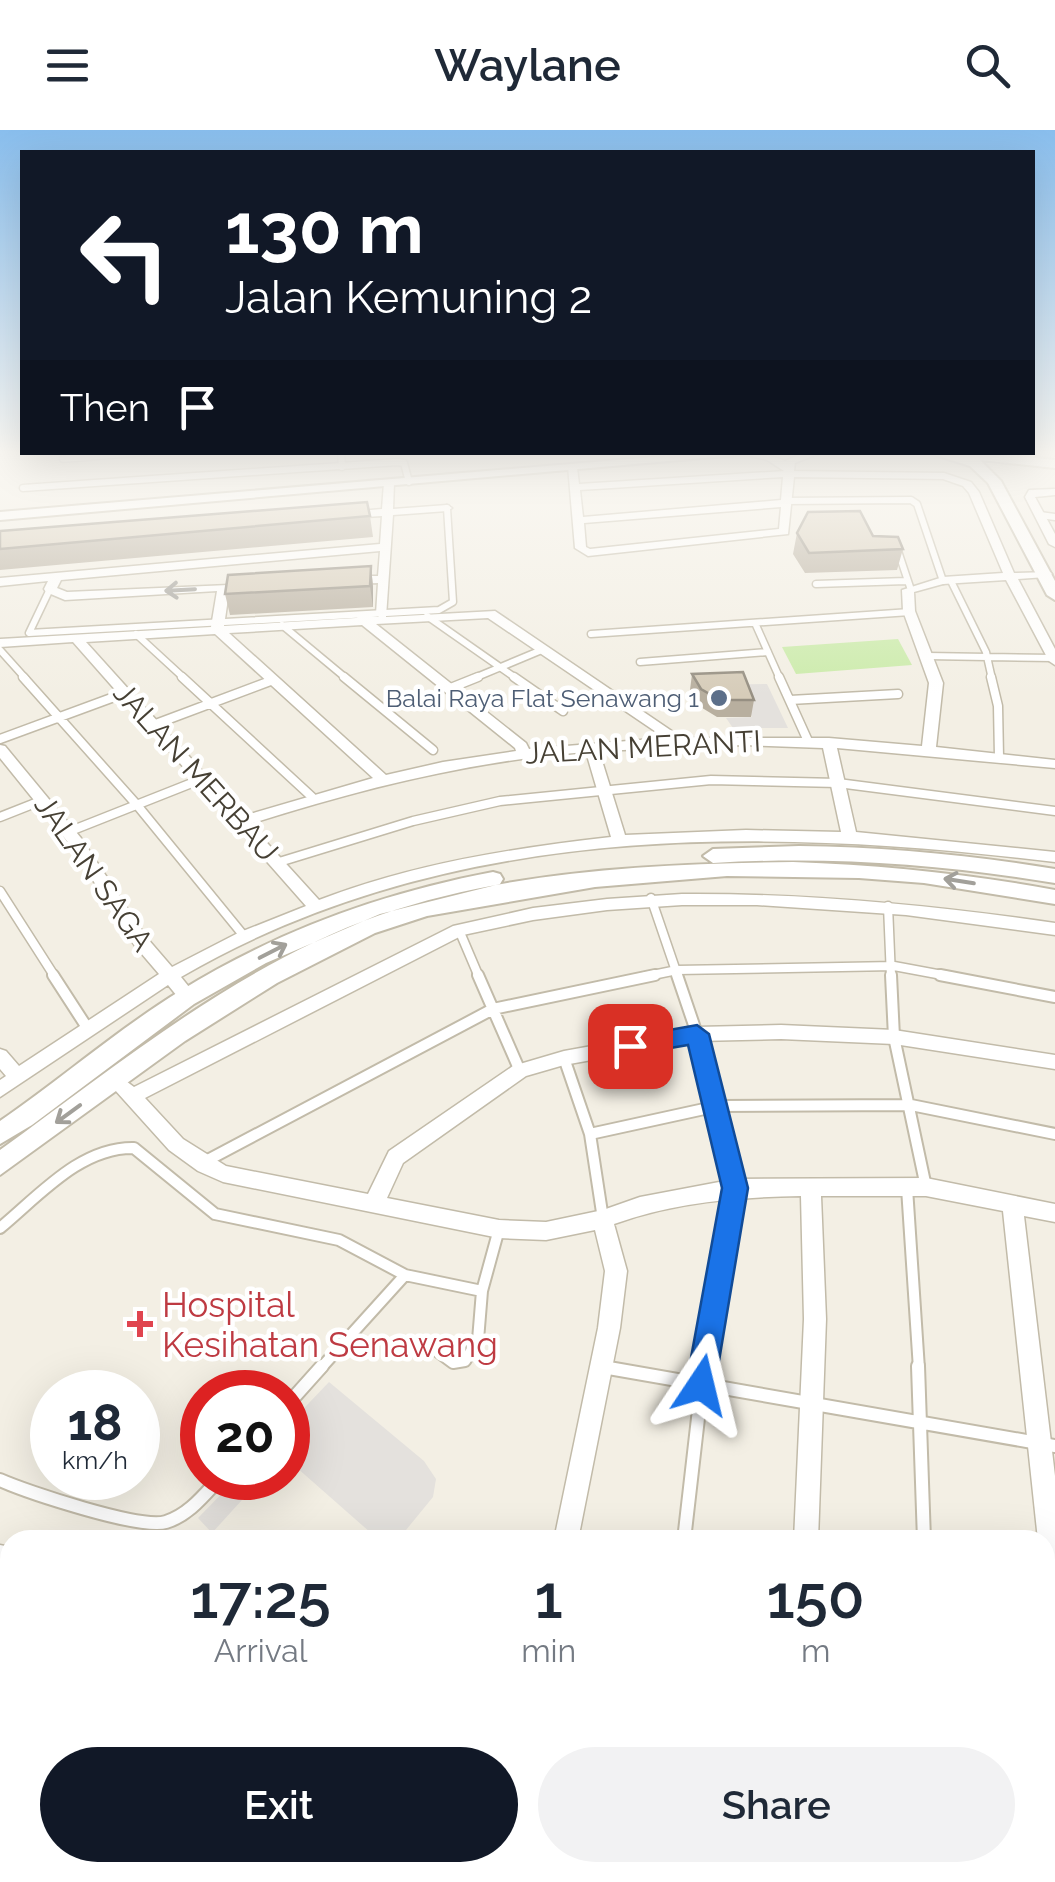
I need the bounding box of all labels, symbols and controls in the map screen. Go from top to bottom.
icon: menu [40,38,95,93]
icon: search [960,38,1015,93]
text: Waylane [434,39,621,92]
text: 130 m [225,187,424,269]
icon: left [60,190,190,320]
text: Jalan Kemuning 2 [225,271,592,324]
icon: arrive [170,380,225,435]
text: Then [60,385,150,430]
one-way arrow [164,581,196,600]
street label: JALAN MERBAU [107,675,285,869]
place label: Balai Raya Flat Senawang 1 [386,683,699,713]
marker: Balai Raya Flat Senawang 1 [708,687,730,709]
street label: JALAN MERANTI [524,723,762,771]
street label: JALAN SAGA [28,788,160,958]
one-way arrow [943,871,976,890]
one-way arrow [258,941,288,960]
pin [588,1004,673,1089]
icon: arrive [603,1019,658,1074]
one-way arrow [55,1103,82,1124]
place label: Hospital Kesihatan Senawang [162,1284,498,1365]
marker: Hospital Kesihatan Senawang [127,1311,153,1337]
position arrow [649,1333,753,1437]
speed limit sign: 20 [180,1370,310,1500]
text: 18 [68,1393,122,1452]
text: km/h [62,1445,128,1475]
text: 17:25 [190,1562,331,1632]
text: 1 [535,1562,563,1632]
text: 150 [767,1562,865,1632]
text: Arrival [214,1632,308,1669]
text: min [521,1632,576,1669]
text: m [801,1632,830,1669]
button: Exit [40,1747,518,1862]
button: Share [538,1747,1015,1862]

